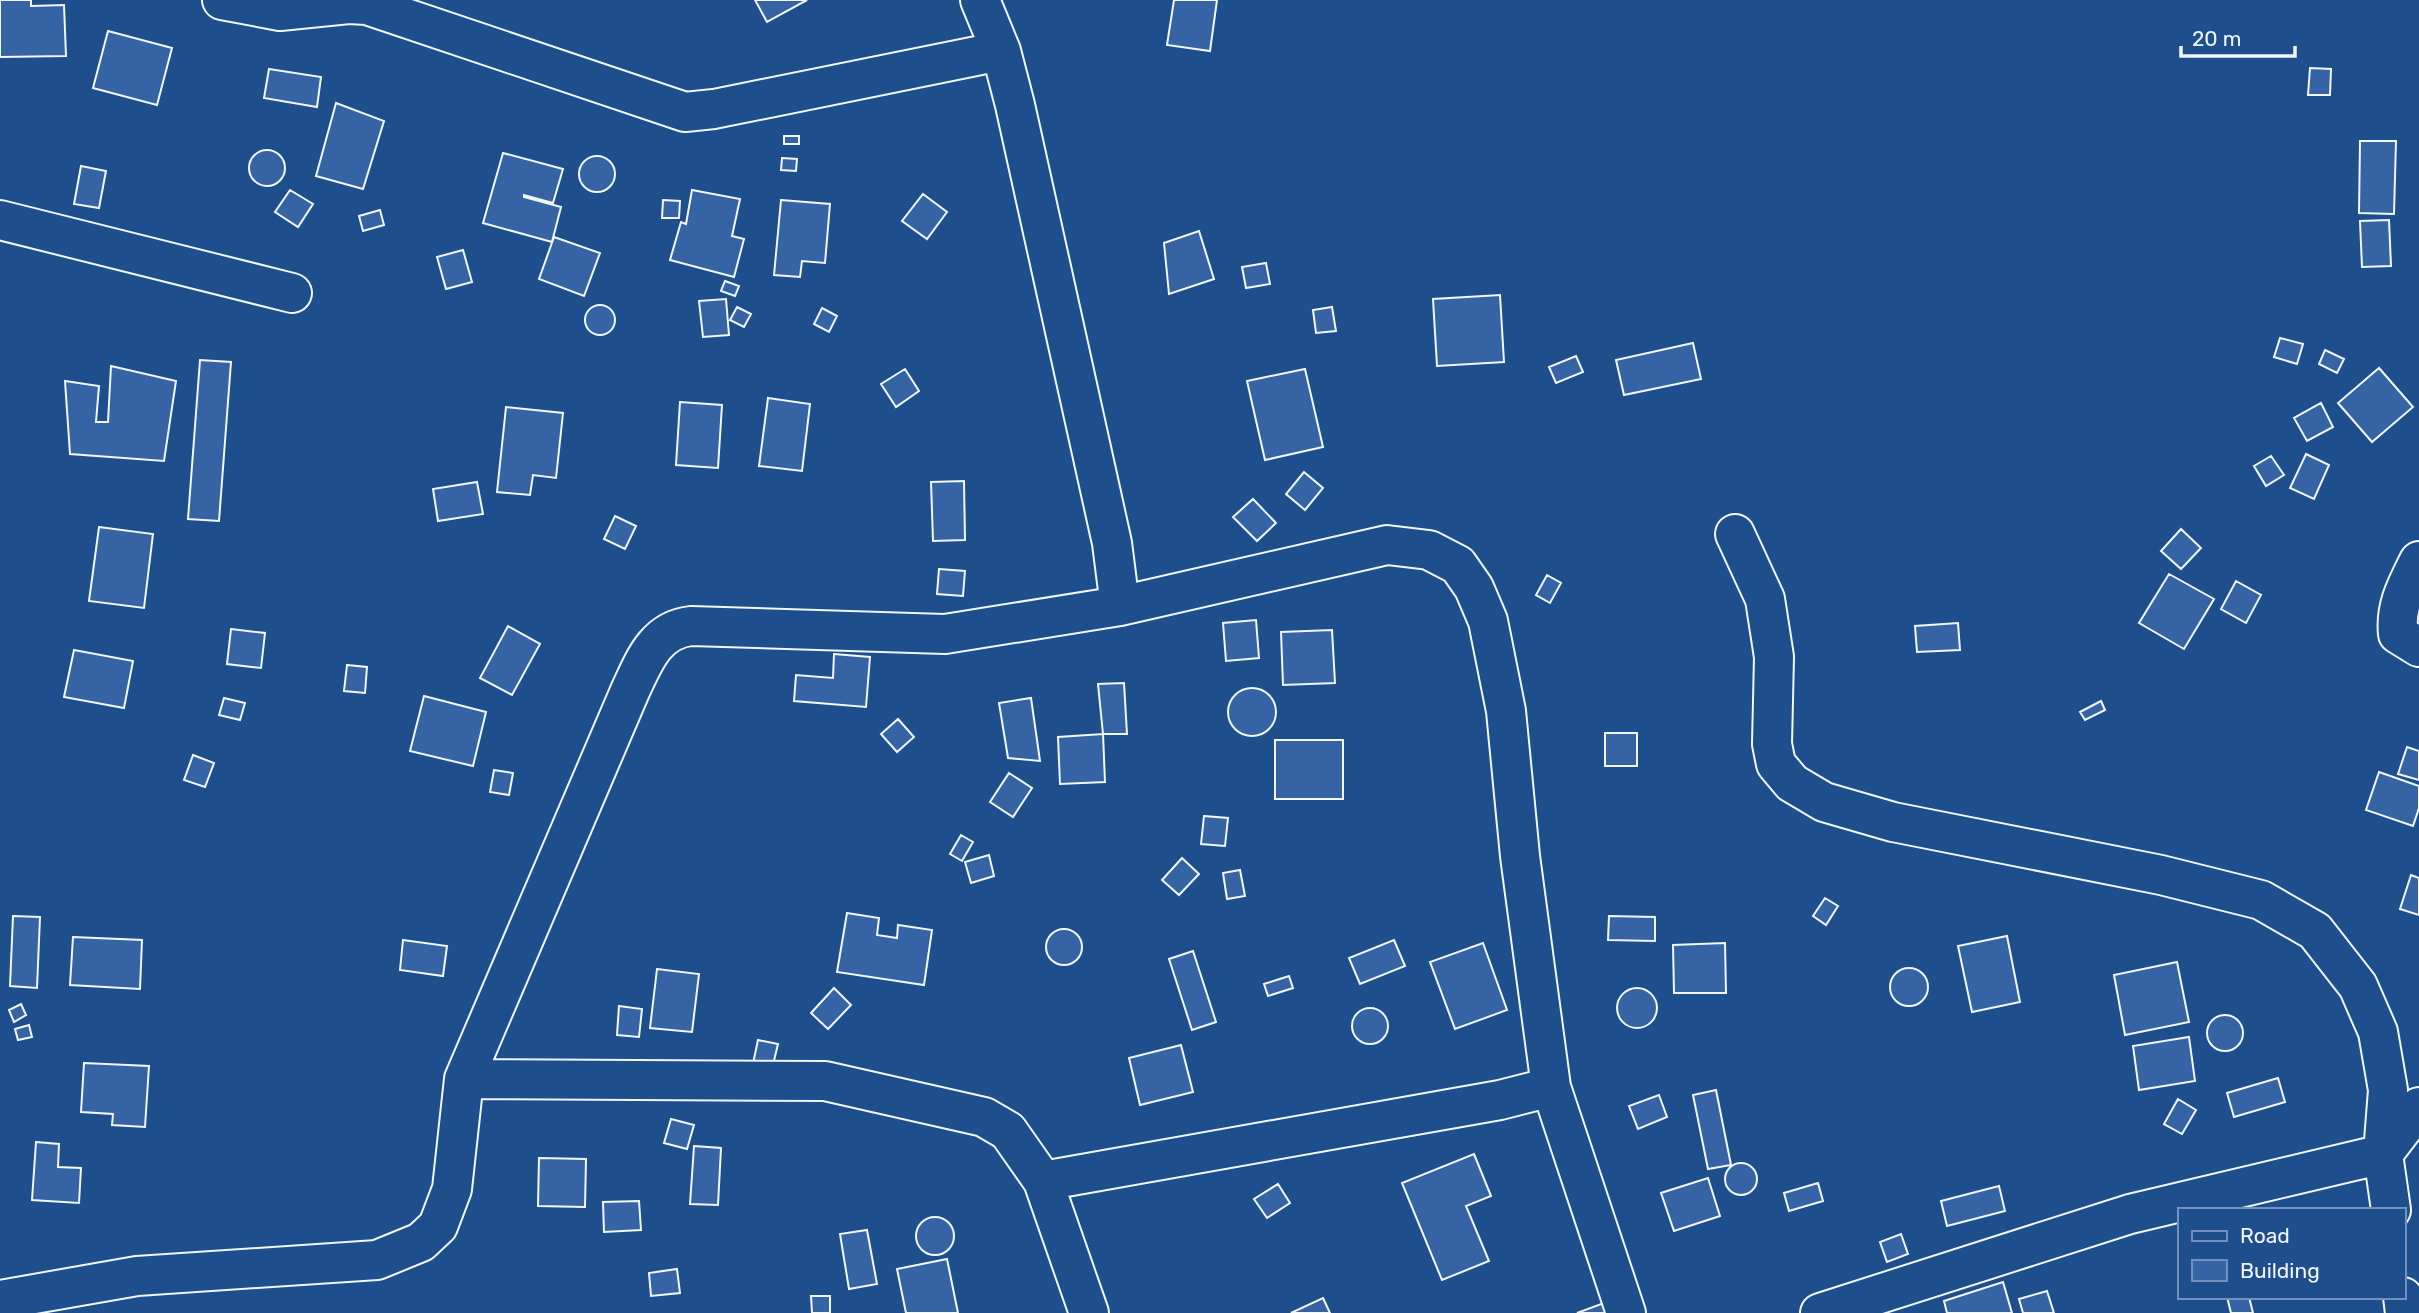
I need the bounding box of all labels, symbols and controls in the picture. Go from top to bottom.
scale bar [2181,14,2295,58]
text: 20 m [2192,26,2241,51]
legend [2178,1208,2405,1299]
text: Road [2240,1223,2290,1248]
text: Building [2240,1258,2320,1283]

